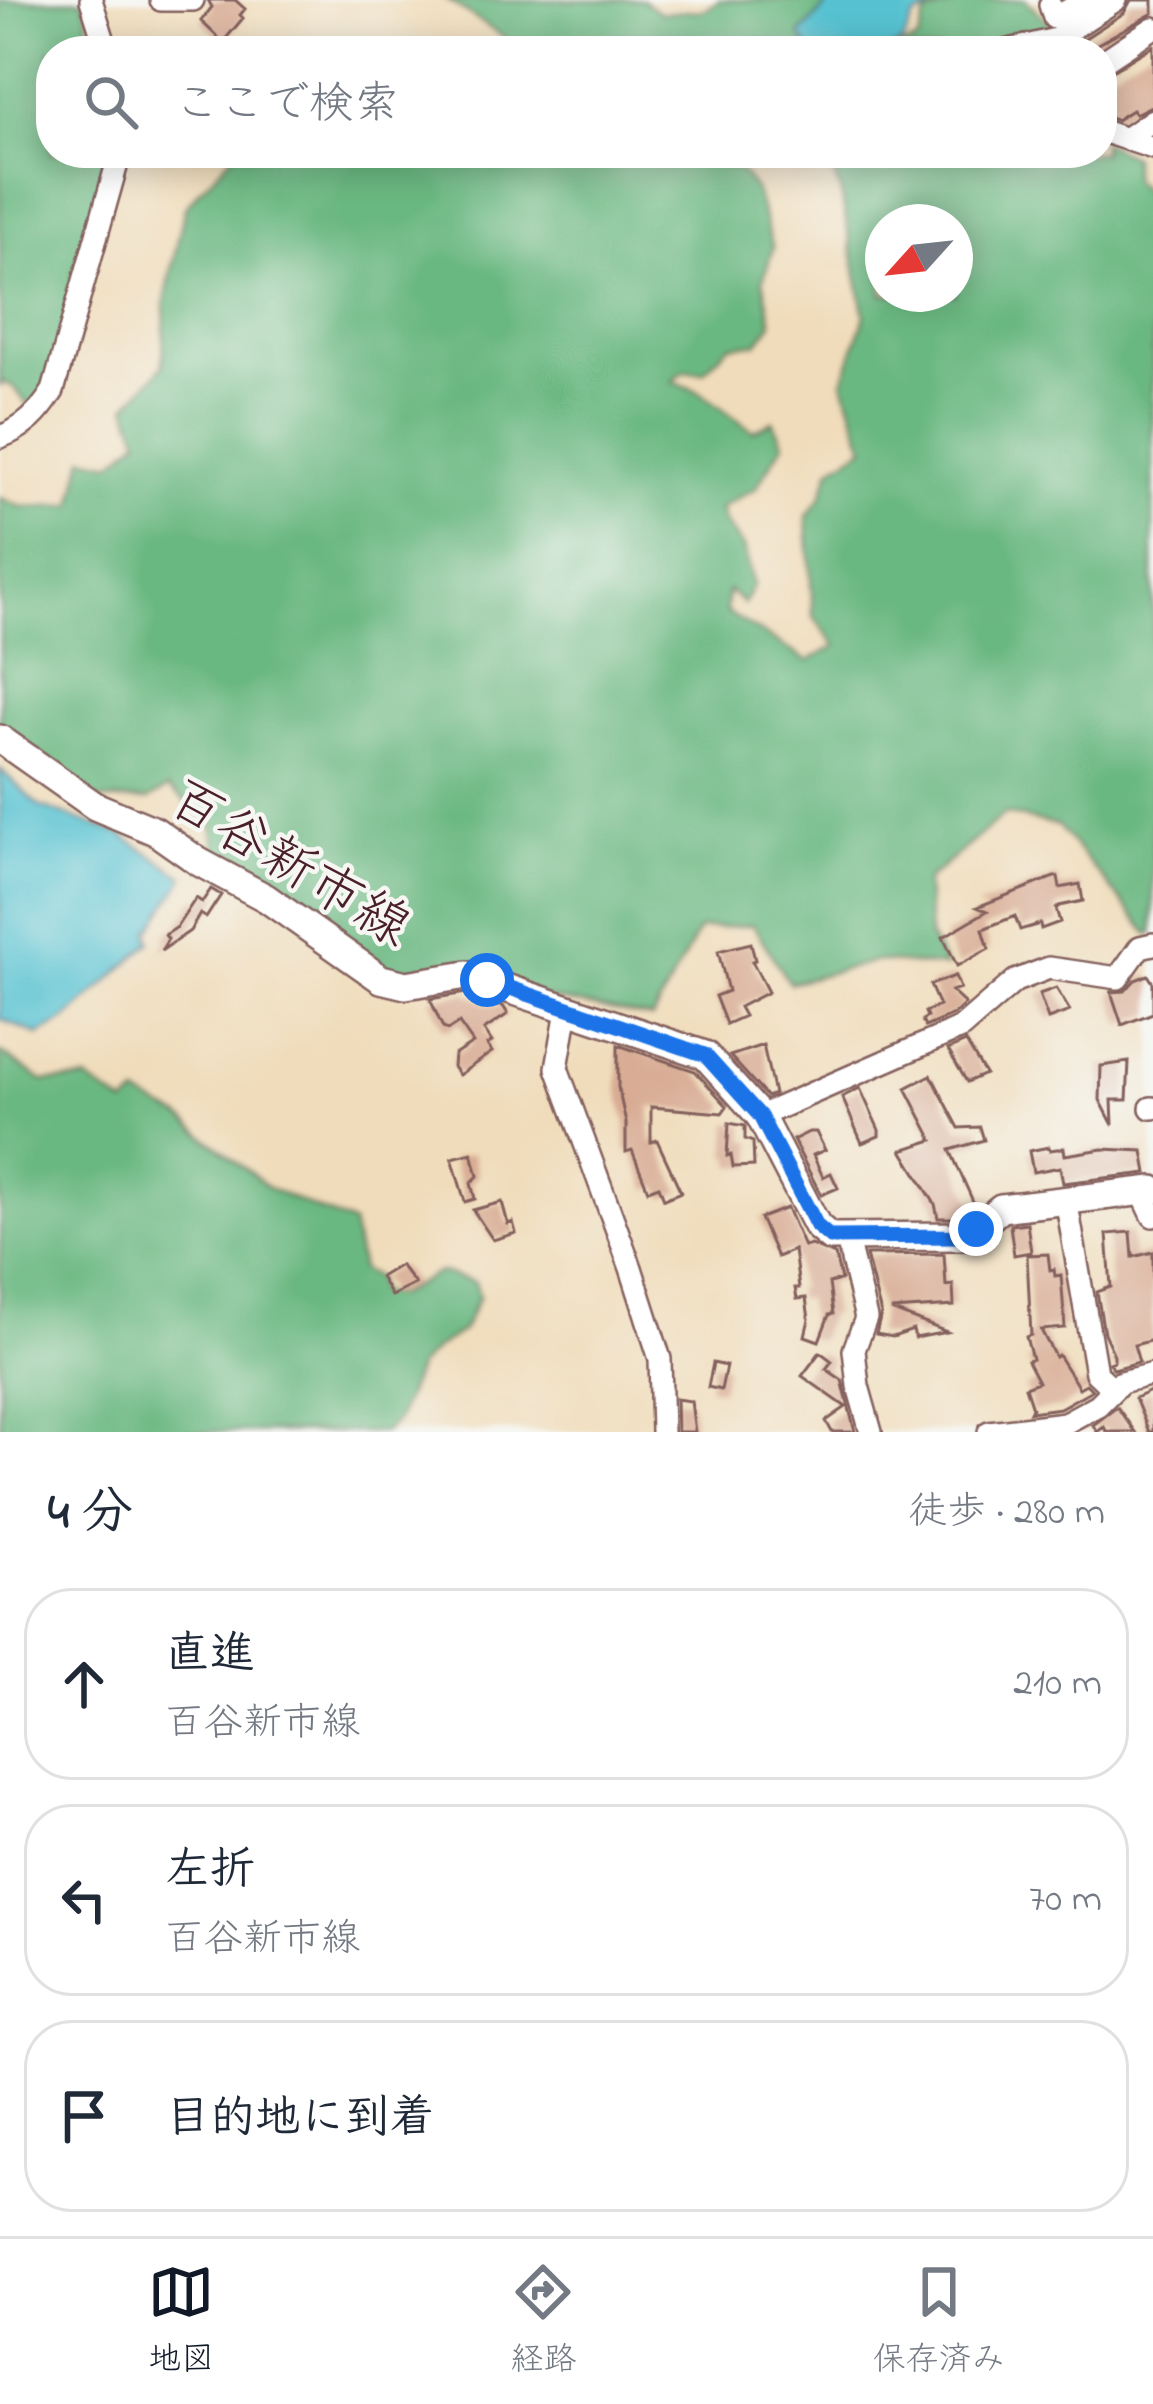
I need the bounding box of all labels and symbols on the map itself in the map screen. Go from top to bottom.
north arrow [865,204,973,312]
street label: 百谷新市線 [152,763,424,969]
route start [460,953,514,1007]
route end [949,1202,1003,1256]

